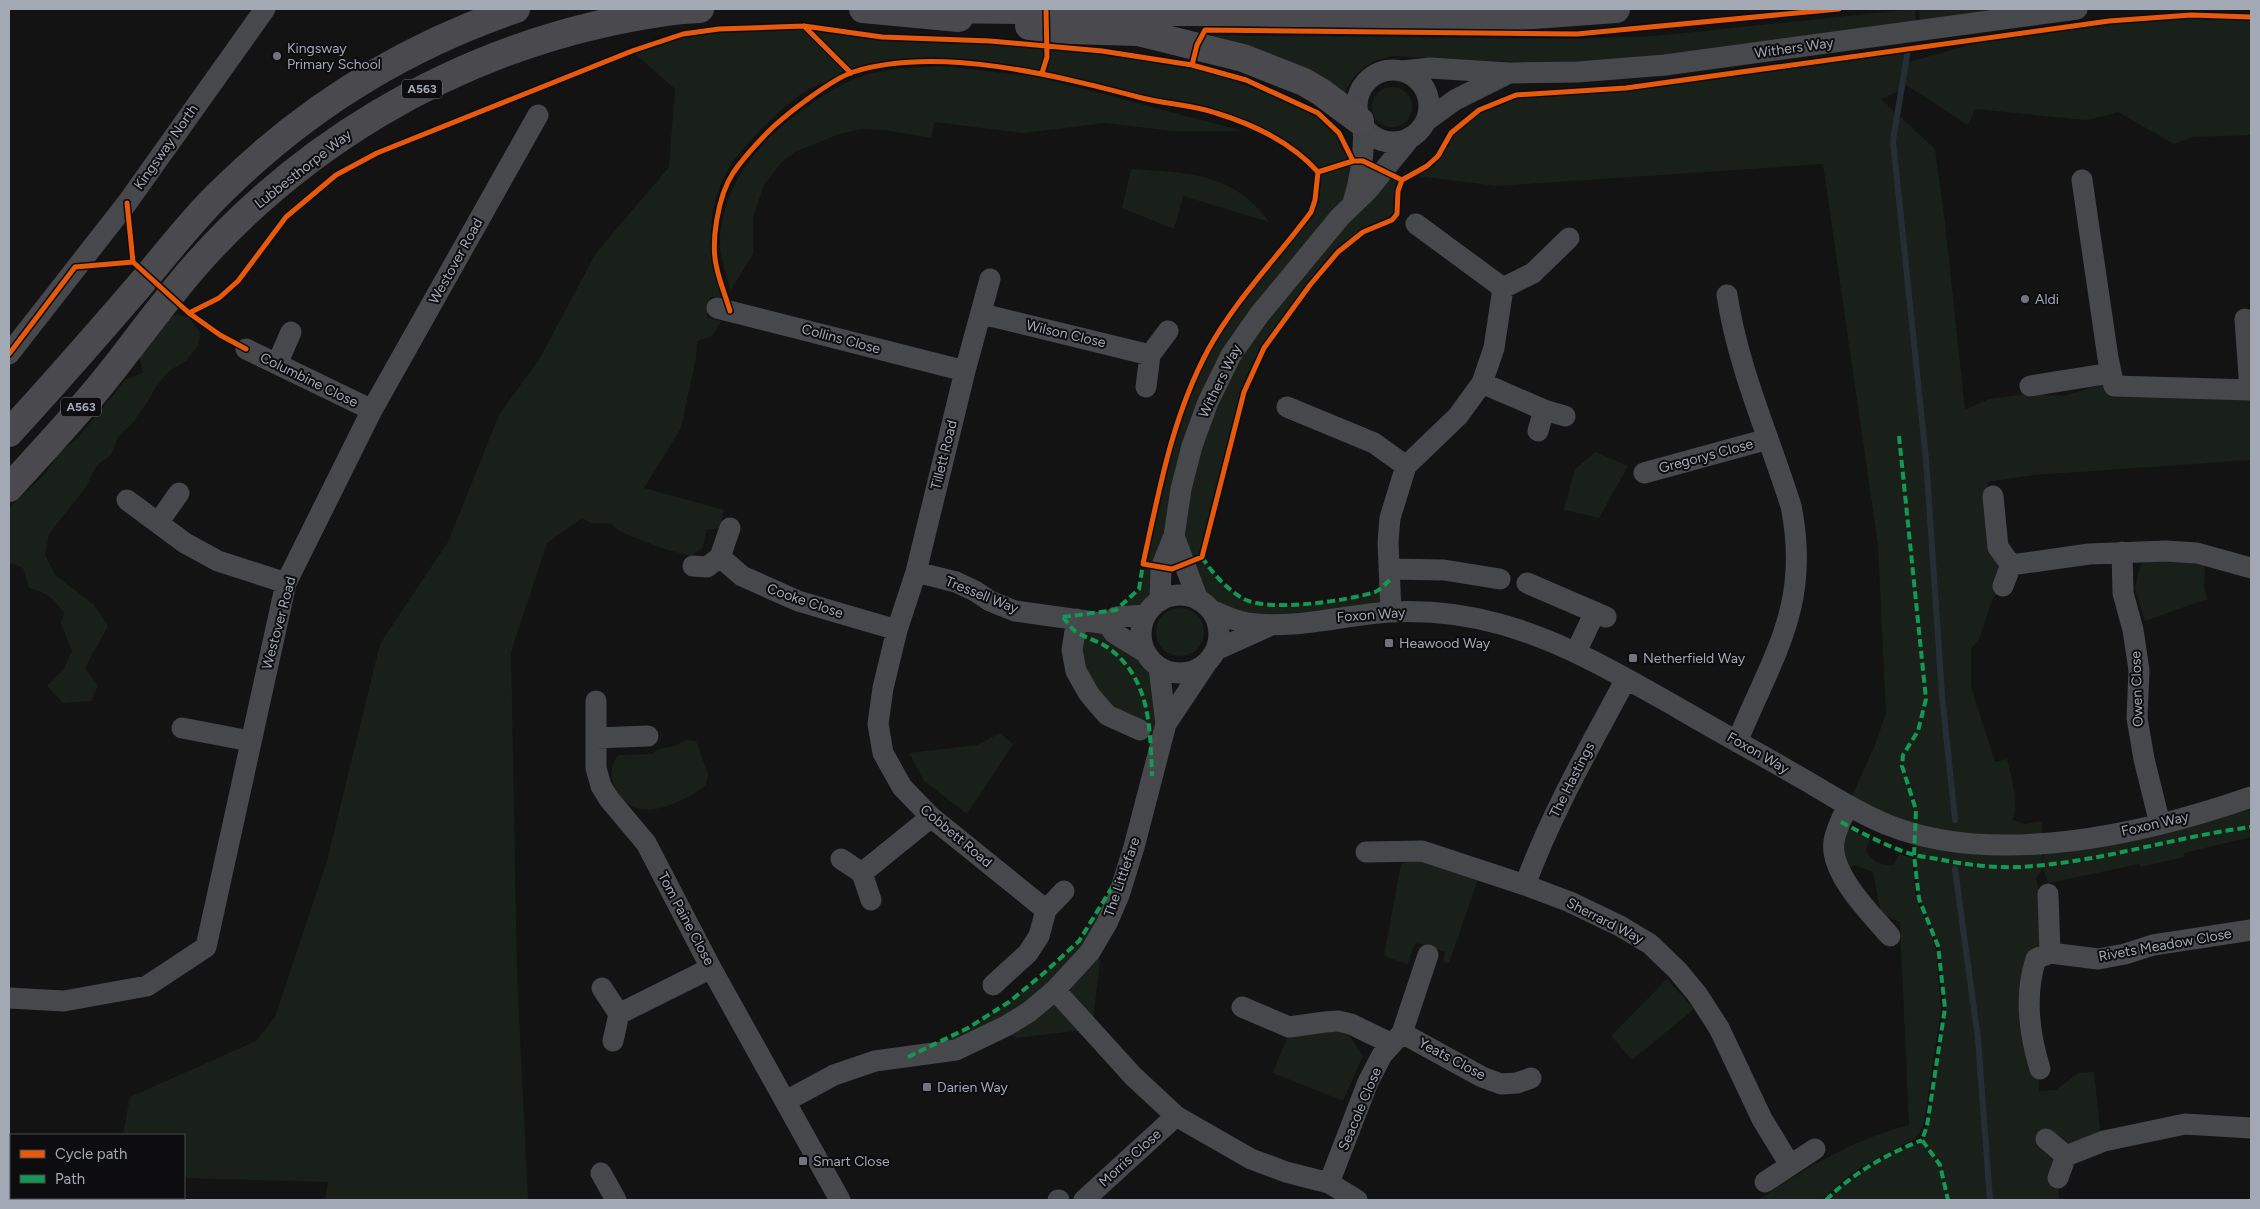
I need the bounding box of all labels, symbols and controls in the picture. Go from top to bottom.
street label: Withers Way [1753,34,1835,62]
place label: Kingsway Primary School [287,40,381,73]
marker: Kingsway Primary School [271,50,283,62]
road number: A563 [402,80,442,98]
street label: Kingsway North [130,101,202,193]
street label: Lubbesthorpe Way [251,126,355,212]
street label: Westover Road [425,215,487,307]
place label: Aldi [2035,291,2059,308]
marker: Aldi [2019,293,2031,305]
street label: Wilson Close [1025,317,1108,351]
street label: Collins Close [800,320,883,358]
street label: Withers Way [1195,341,1245,420]
street label: Columbine Close [257,349,361,411]
road number: A563 [61,398,101,417]
street label: Tillett Road [927,418,961,492]
street label: Gregorys Close [1657,435,1755,477]
street label: Tressell Way [943,573,1021,618]
street label: Westover Road [258,575,300,671]
street label: Cooke Close [765,580,846,622]
street label: Foxon Way [1336,604,1407,626]
place label: Heawood Way [1399,635,1491,652]
marker: Heawood Way [1383,637,1395,649]
place label: Netherfield Way [1643,650,1746,667]
street label: Owen Close [2127,650,2147,727]
marker: Netherfield Way [1627,652,1639,664]
street label: Foxon Way [1724,728,1793,778]
street label: The Hastings [1546,740,1598,820]
street label: Cobbett Road [917,801,995,871]
street label: Foxon Way [2120,808,2191,840]
street label: The Littlefare [1100,835,1144,919]
street label: Tom Paine Close [654,869,718,969]
street label: Sherrard Way [1564,894,1647,948]
street label: Rivets Meadow Close [2097,925,2233,965]
street label: Yeats Close [1416,1034,1489,1084]
street label: Seacole Close [1335,1065,1385,1153]
place label: Darien Way [937,1079,1009,1096]
marker: Darien Way [921,1081,933,1093]
street label: Morris Close [1095,1125,1165,1190]
legend [10,1134,185,1199]
text: Cycle path [55,1145,127,1163]
place label: Smart Close [813,1153,890,1170]
marker: Smart Close [797,1155,809,1167]
text: Path [55,1170,85,1188]

